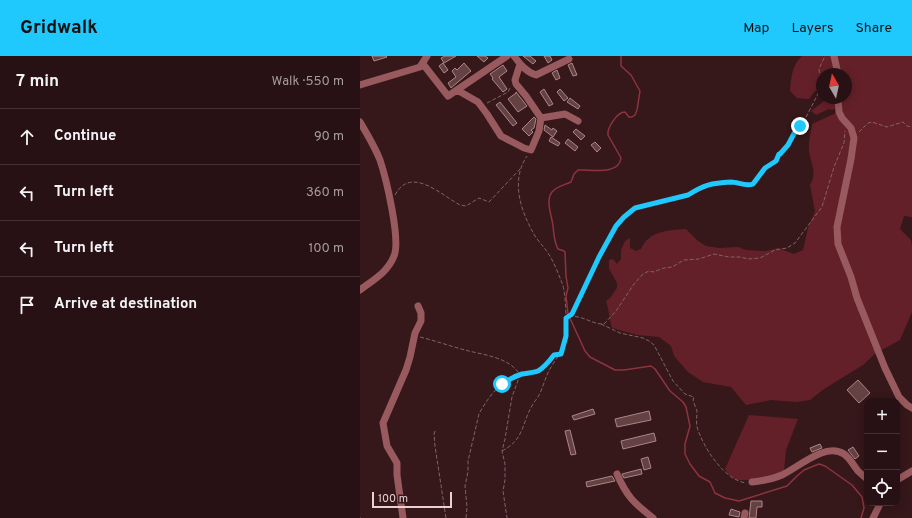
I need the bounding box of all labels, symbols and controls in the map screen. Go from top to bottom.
text: Gridwalk [20,16,98,40]
text: Map [743,20,769,37]
text: Layers [791,20,833,37]
text: Share [855,20,892,37]
north arrow [816,68,852,104]
text: 7 min [16,71,59,93]
text: Walk · 550 m [272,74,344,90]
route end [791,117,809,135]
icon: ahead [16,126,38,148]
text: Continue [54,127,116,146]
text: 90 m [314,129,344,145]
icon: left [16,182,38,204]
text: Turn left [54,183,114,202]
text: 360 m [306,185,344,201]
icon: left [16,238,38,260]
text: Turn left [54,239,114,258]
text: 100 m [308,241,344,257]
icon: arrive [16,294,38,316]
text: Arrive at destination [54,295,197,314]
route start [493,375,511,393]
map controls [864,398,900,506]
button: + [864,398,900,434]
button: − [864,434,900,470]
button: locate [864,470,900,506]
scale bar [372,490,452,509]
text: 100 m [378,492,408,506]

